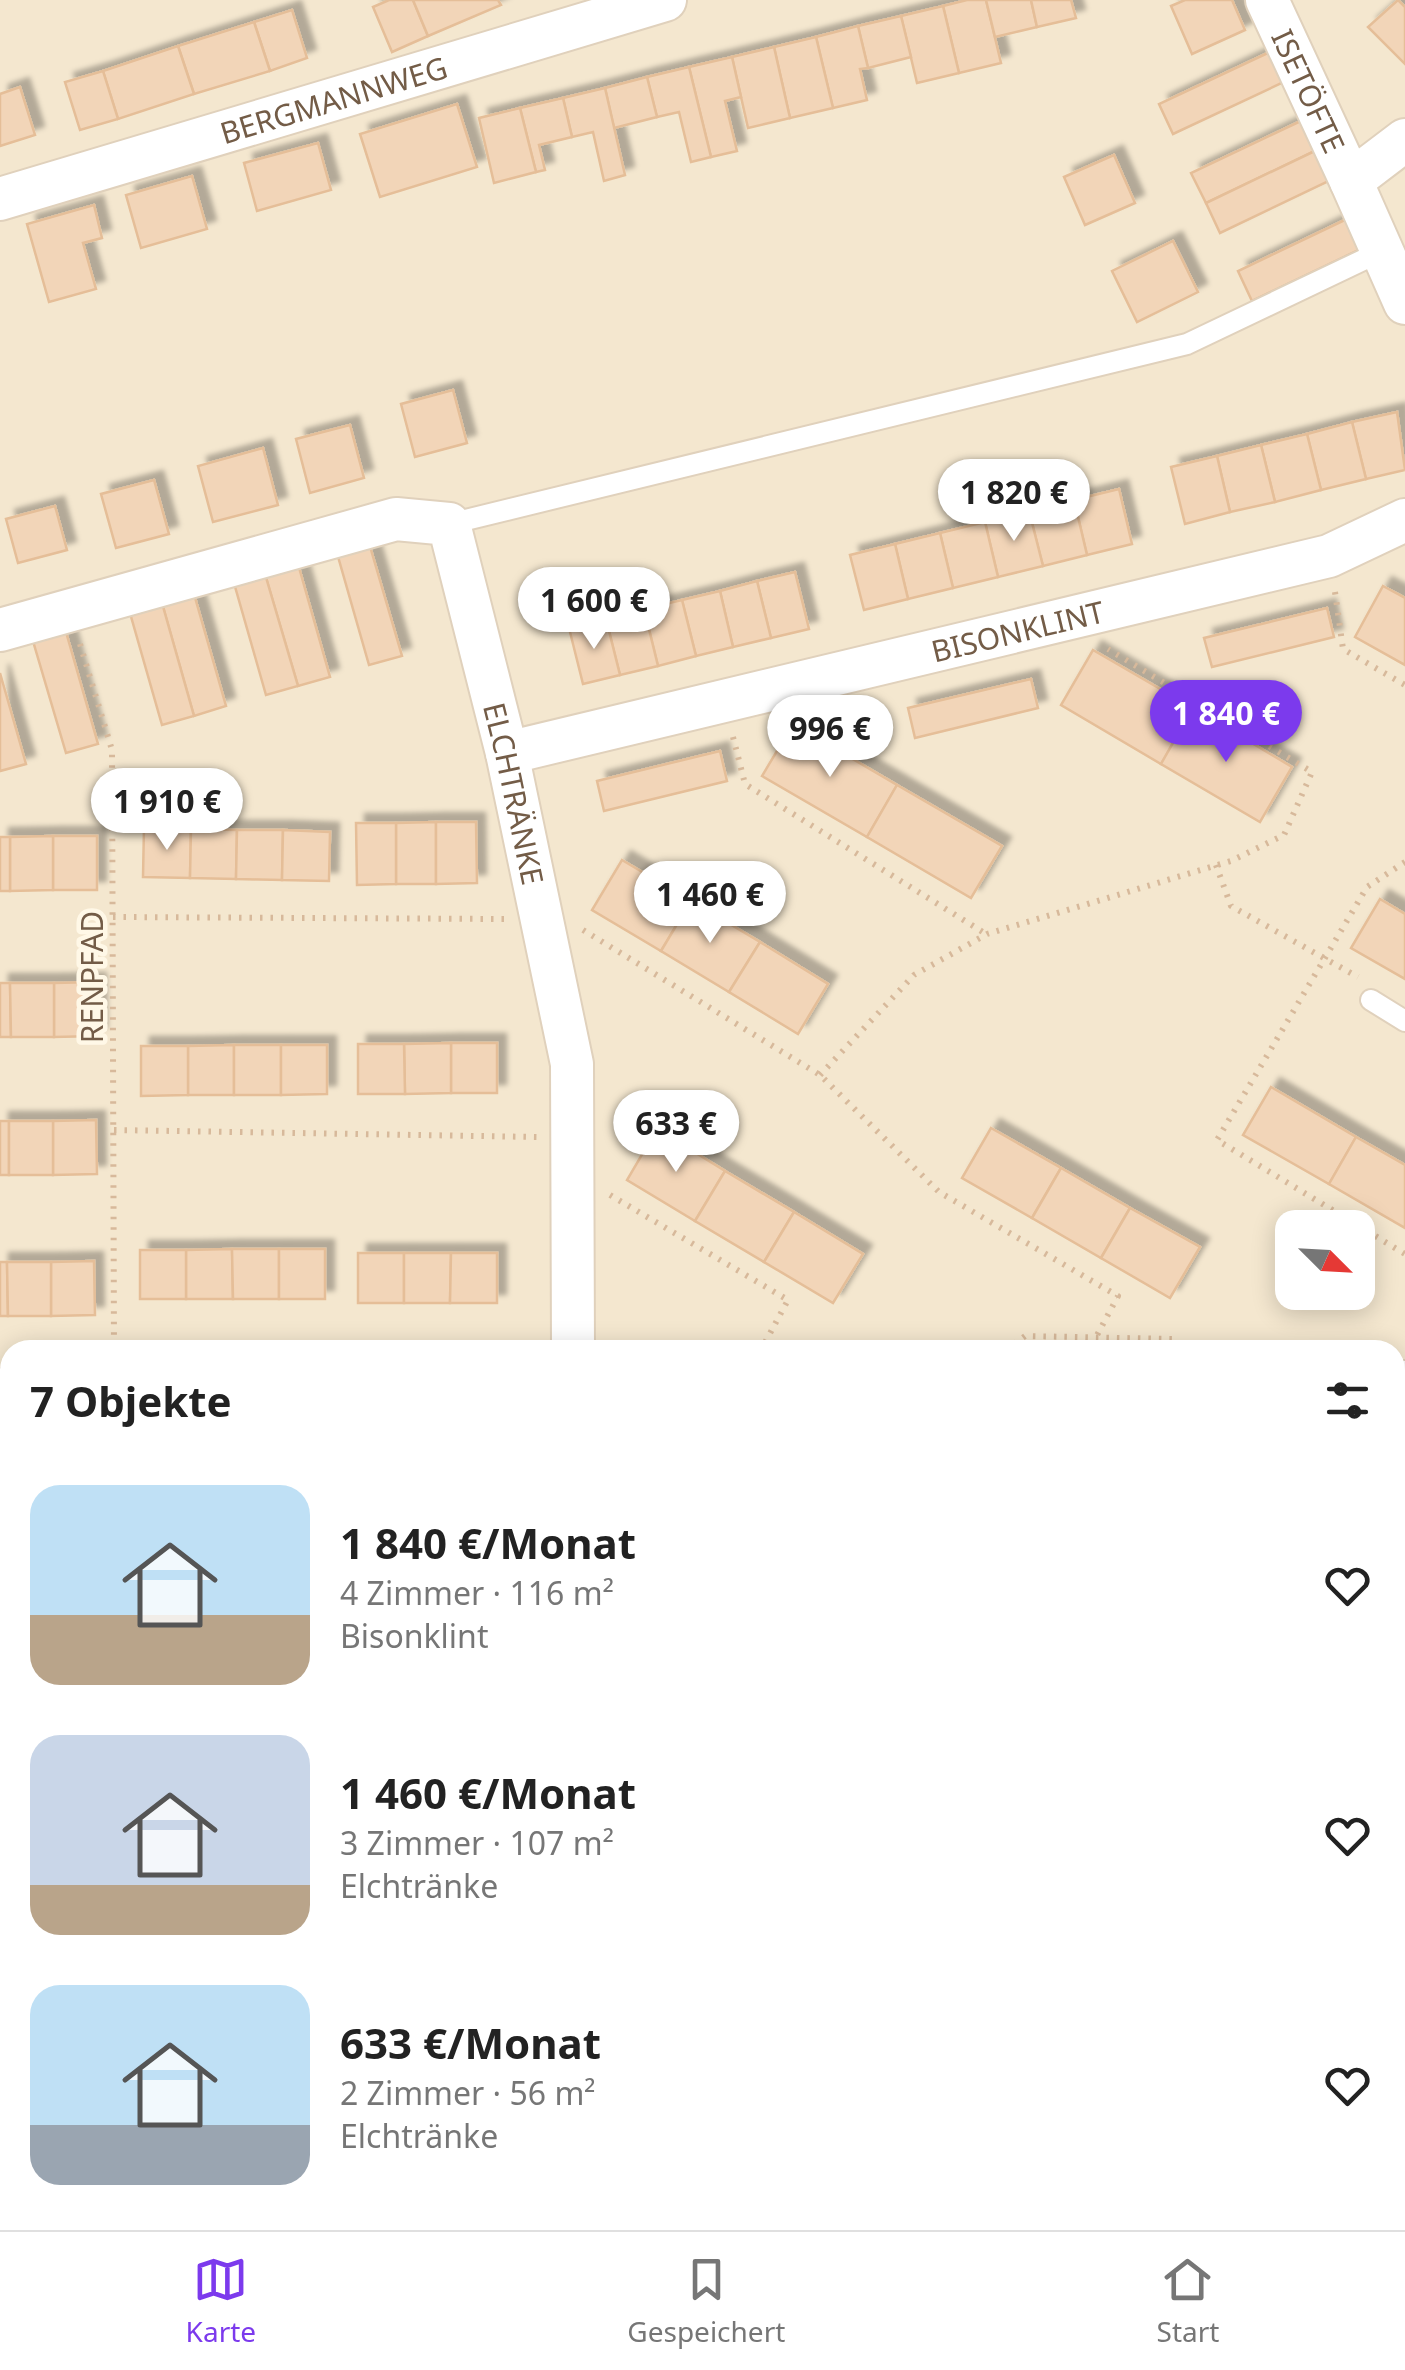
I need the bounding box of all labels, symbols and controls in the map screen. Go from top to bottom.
street label: ISETÖFTE [1263,22,1355,159]
street label: BERGMANNWEG [215,46,452,153]
pin: 1 820 € [922,459,1106,544]
text: 1 820 € [960,470,1068,513]
pin: 1 600 € [502,567,686,652]
text: 1 600 € [540,578,648,621]
street label: BISONKLINT [927,590,1108,671]
pin: 1 840 € [1134,680,1318,765]
text: 1 840 € [1172,691,1280,734]
pin: 996 € [760,695,900,780]
street label: ELCHTRÄNKE [474,698,554,888]
text: 996 € [789,706,871,749]
pin: 1 910 € [75,768,259,853]
text: 1 910 € [113,779,221,822]
pin: 1 460 € [618,861,802,946]
text: 1 460 € [656,872,764,915]
street label: RENPFAD [71,911,112,1043]
pin: 633 € [606,1090,746,1175]
text: 633 € [635,1101,717,1144]
north arrow [1275,1210,1375,1310]
map controls [1275,1210,1375,1310]
text: 7 Objekte [30,1372,232,1429]
icon: filters [1320,1373,1375,1428]
text: 1 840 €/Monat [340,1514,636,1571]
icon: home [110,1525,230,1645]
icon: heart [1320,1558,1375,1613]
text: 4 Zimmer · 116 m² [340,1571,614,1614]
text: Bisonklint [340,1614,488,1657]
text: 1 460 €/Monat [340,1764,636,1821]
icon: home [110,1775,230,1895]
icon: heart [1320,1808,1375,1863]
text: 3 Zimmer · 107 m² [340,1821,614,1864]
text: Elchtränke [340,1864,498,1907]
text: 633 €/Monat [340,2014,601,2071]
icon: home [110,2025,230,2145]
icon: heart [1320,2058,1375,2113]
text: 2 Zimmer · 56 m² [340,2071,596,2114]
text: Elchtränke [340,2114,498,2157]
tab: Karte [186,2252,256,2350]
tab: Gespeichert [627,2252,785,2350]
tab: Start [1157,2252,1219,2350]

